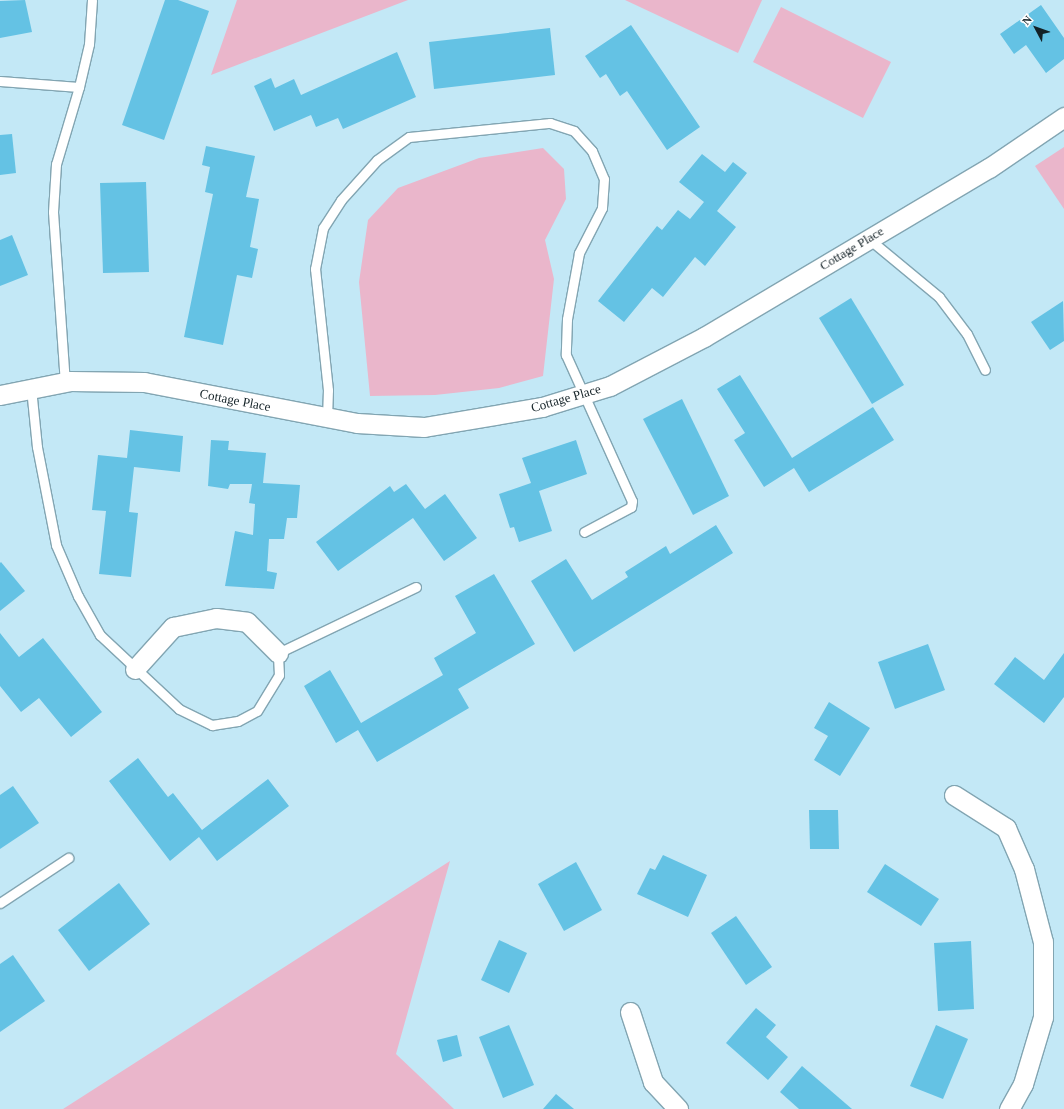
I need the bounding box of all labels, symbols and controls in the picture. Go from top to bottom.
north arrow [1016,8,1056,48]
text: N [1020,13,1034,27]
street label: Cottage Place [817,224,887,274]
street label: Cottage Place [529,382,603,416]
street label: Cottage Place [198,386,272,416]

